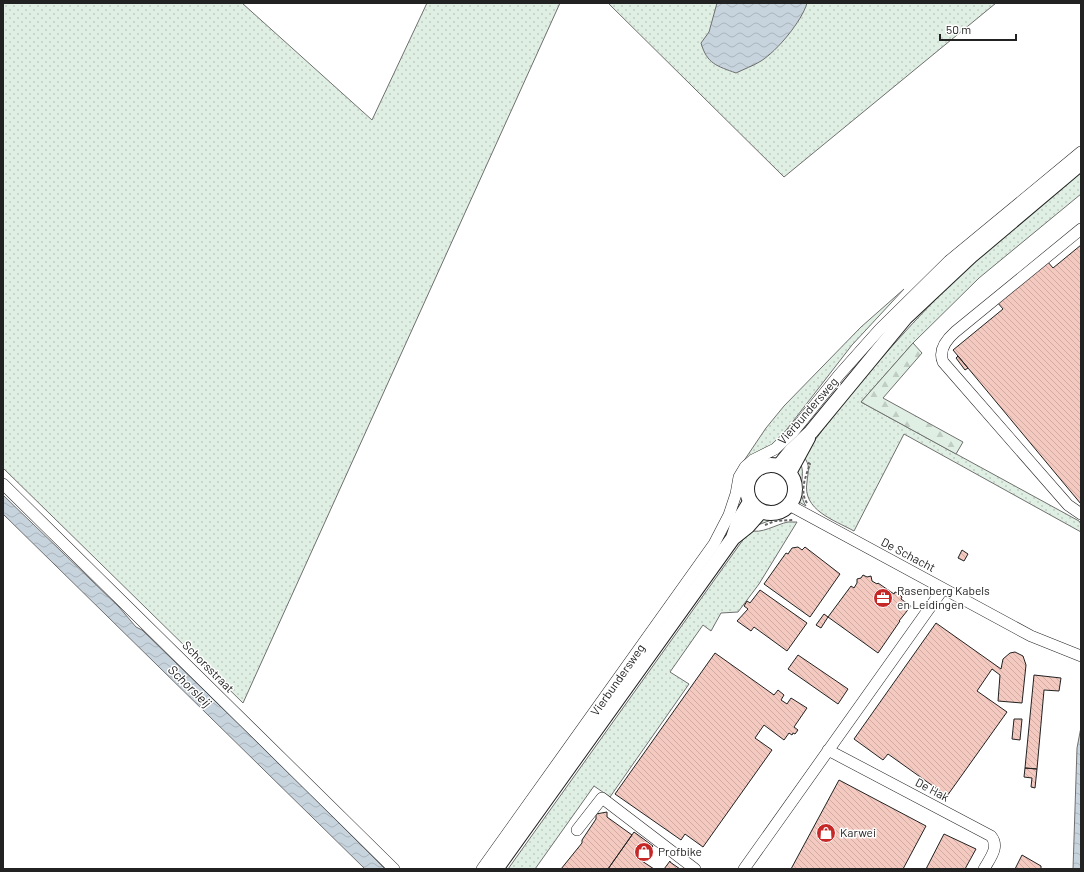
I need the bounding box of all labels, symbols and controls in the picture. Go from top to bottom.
scale bar [940,16,1016,42]
text: 50 m [946,22,971,36]
street label: Vierbundersweg [774,374,840,447]
street label: De Schacht [879,534,938,574]
place label: Rasenberg Kabels en Leidingen [897,583,990,611]
office icon: Rasenberg Kabels en Leidingen [872,587,894,609]
street label: Schorsstraat [180,638,237,695]
street label: Vierbundersweg [587,641,647,718]
water label: Schorsleij [165,661,215,711]
street label: De Hak [913,774,952,804]
shop icon: Karwei [815,822,837,844]
place label: Karwei [840,825,876,839]
shop icon: Profbike [633,841,655,863]
place label: Profbike [658,844,702,858]

